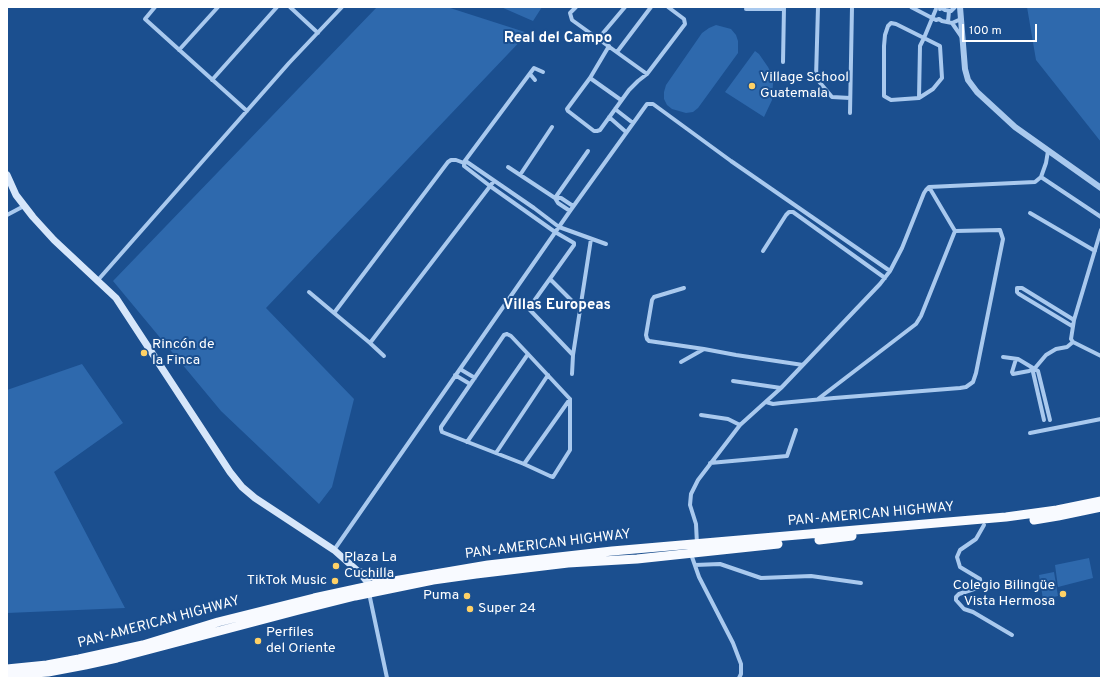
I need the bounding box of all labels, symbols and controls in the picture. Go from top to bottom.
scale bar [964,16,1039,42]
text: 100 m [969,23,1002,39]
district label: Real del Campo [504,30,612,48]
place label: Village School Guatemala [760,70,849,102]
marker: Village School Guatemala [747,81,757,91]
district label: Villas Europeas [503,297,611,315]
place label: Rincón de la Finca [152,337,214,370]
marker: Rincón de la Finca [139,348,149,358]
street label: PAN-AMERICAN HIGHWAY [787,499,955,531]
street label: PAN-AMERICAN HIGHWAY [464,526,632,564]
place label: Plaza La Cuchilla [344,550,397,582]
marker: Plaza La Cuchilla [331,561,341,571]
place label: TikTok Music [247,573,327,589]
marker: TikTok Music [330,576,340,586]
place label: Colegio Bilingüe Vista Hermosa [953,578,1055,610]
place label: Puma [423,588,459,604]
marker: Colegio Bilingüe Vista Hermosa [1058,589,1068,599]
marker: Puma [462,591,472,601]
street label: PAN-AMERICAN HIGHWAY [76,593,242,653]
place label: Super 24 [478,601,536,617]
marker: Super 24 [465,604,475,614]
place label: Perfiles del Oriente [266,625,336,658]
marker: Perfiles del Oriente [253,636,263,646]

